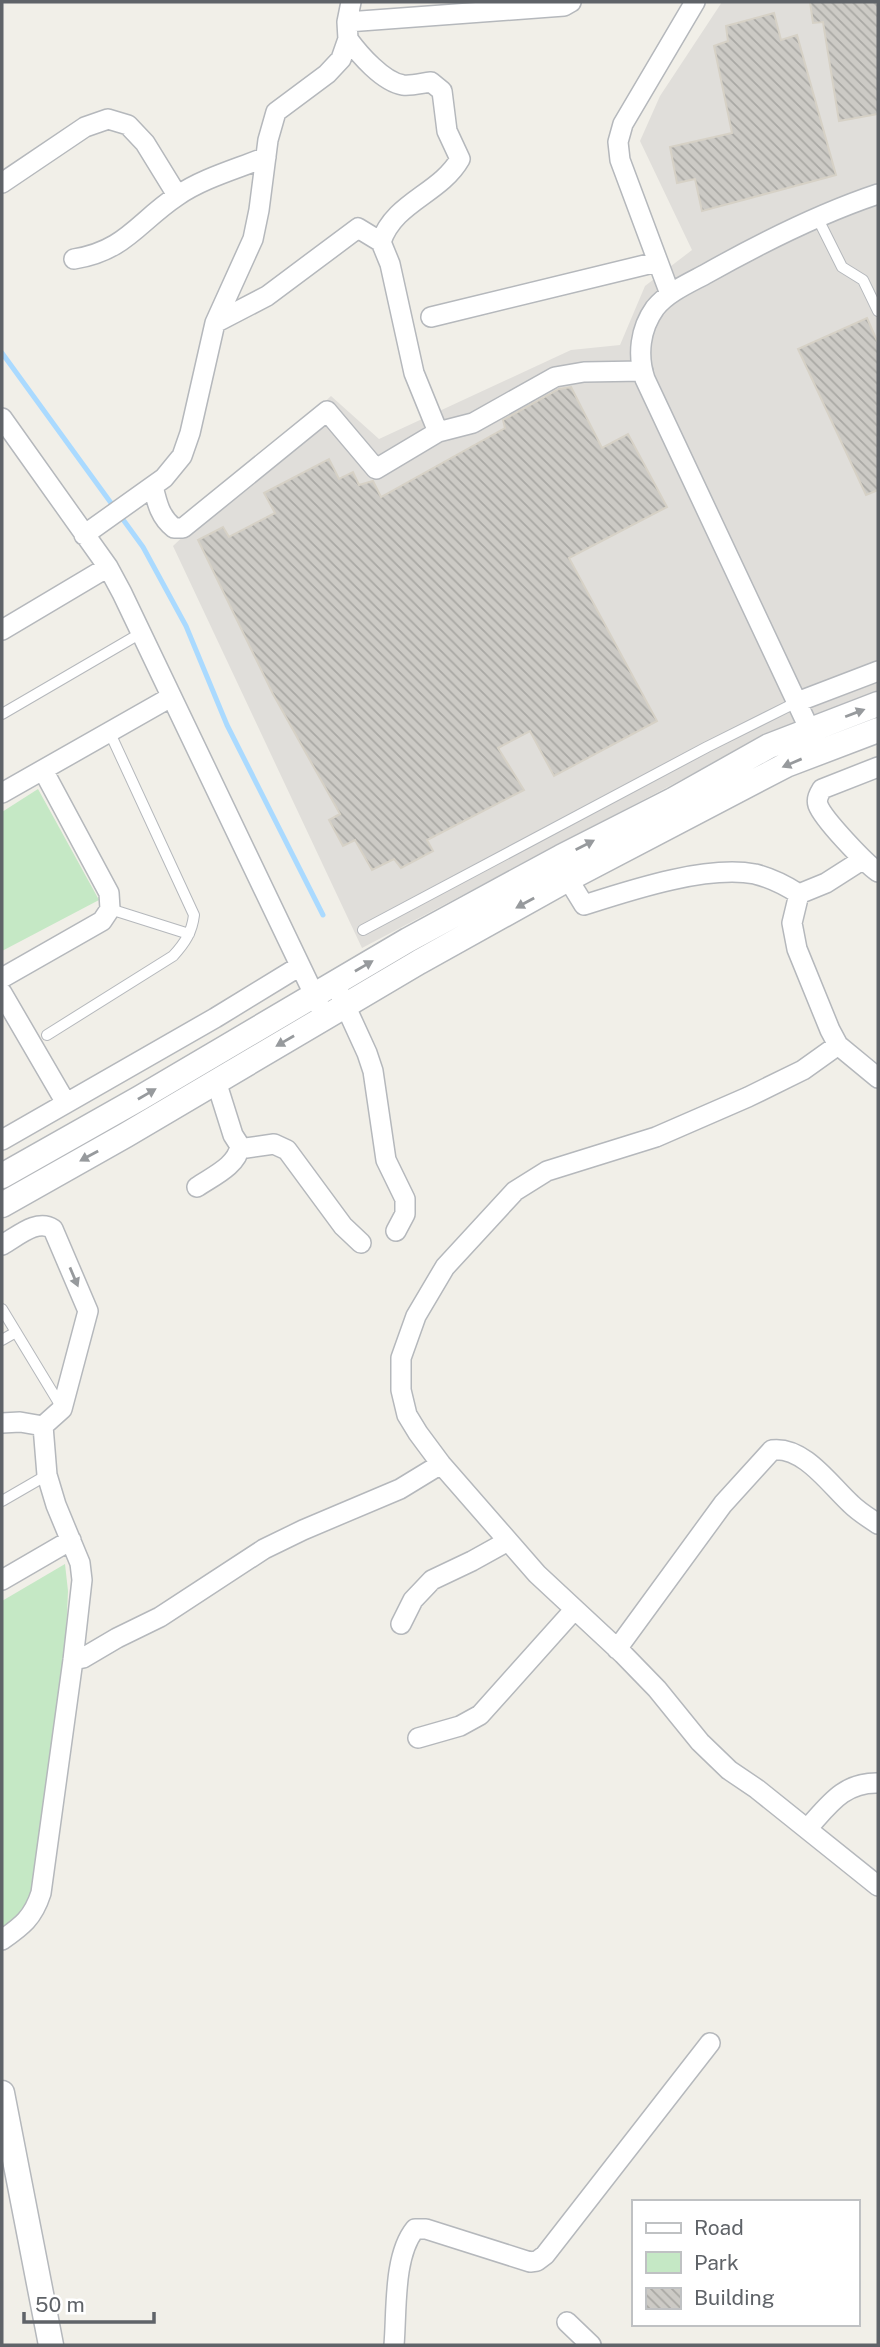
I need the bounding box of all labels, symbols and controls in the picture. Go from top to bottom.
one-way arrow [844,708,865,719]
one-way arrow [781,758,802,769]
one-way arrow [575,840,595,851]
one-way arrow [515,897,535,909]
one-way arrow [354,960,373,972]
one-way arrow [276,1035,295,1047]
one-way arrow [137,1088,156,1100]
one-way arrow [79,1150,99,1162]
one-way arrow [69,1267,80,1288]
legend [632,2200,859,2326]
text: Road [694,2215,744,2240]
text: Park [694,2250,739,2275]
scale bar [24,2280,154,2324]
text: Building [694,2285,775,2310]
text: 50 m [35,2292,85,2317]

